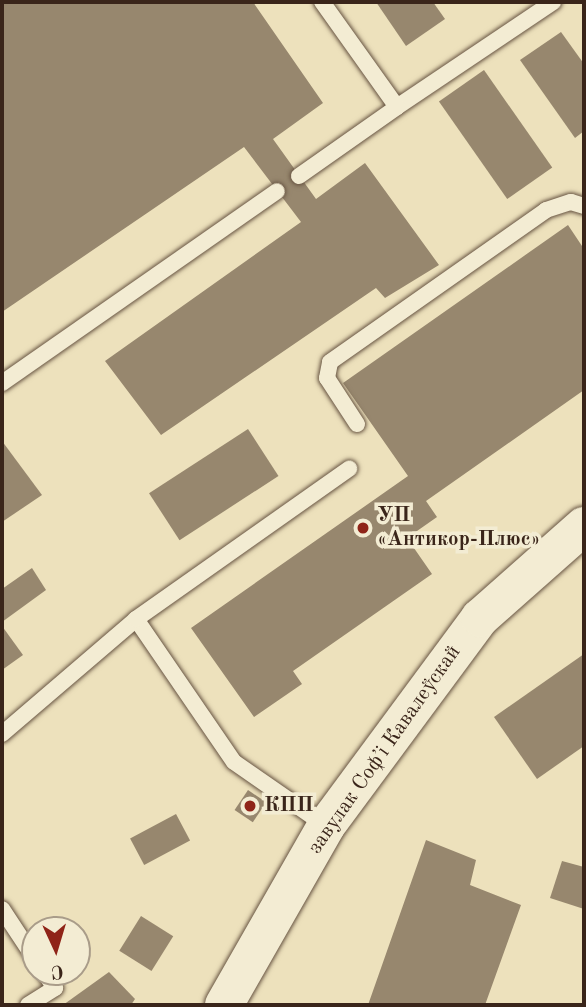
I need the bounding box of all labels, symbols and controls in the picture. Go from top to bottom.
place label: УП «Антикор-Плюс» [377,503,541,553]
marker: УП «Антикор-Плюс» [355,520,371,536]
street label: завулак Софʼі Кавалеўскай [303,641,467,859]
place label: КПП [264,793,314,819]
marker: КПП [242,798,258,814]
north arrow [21,916,91,986]
text: С [50,961,64,980]

